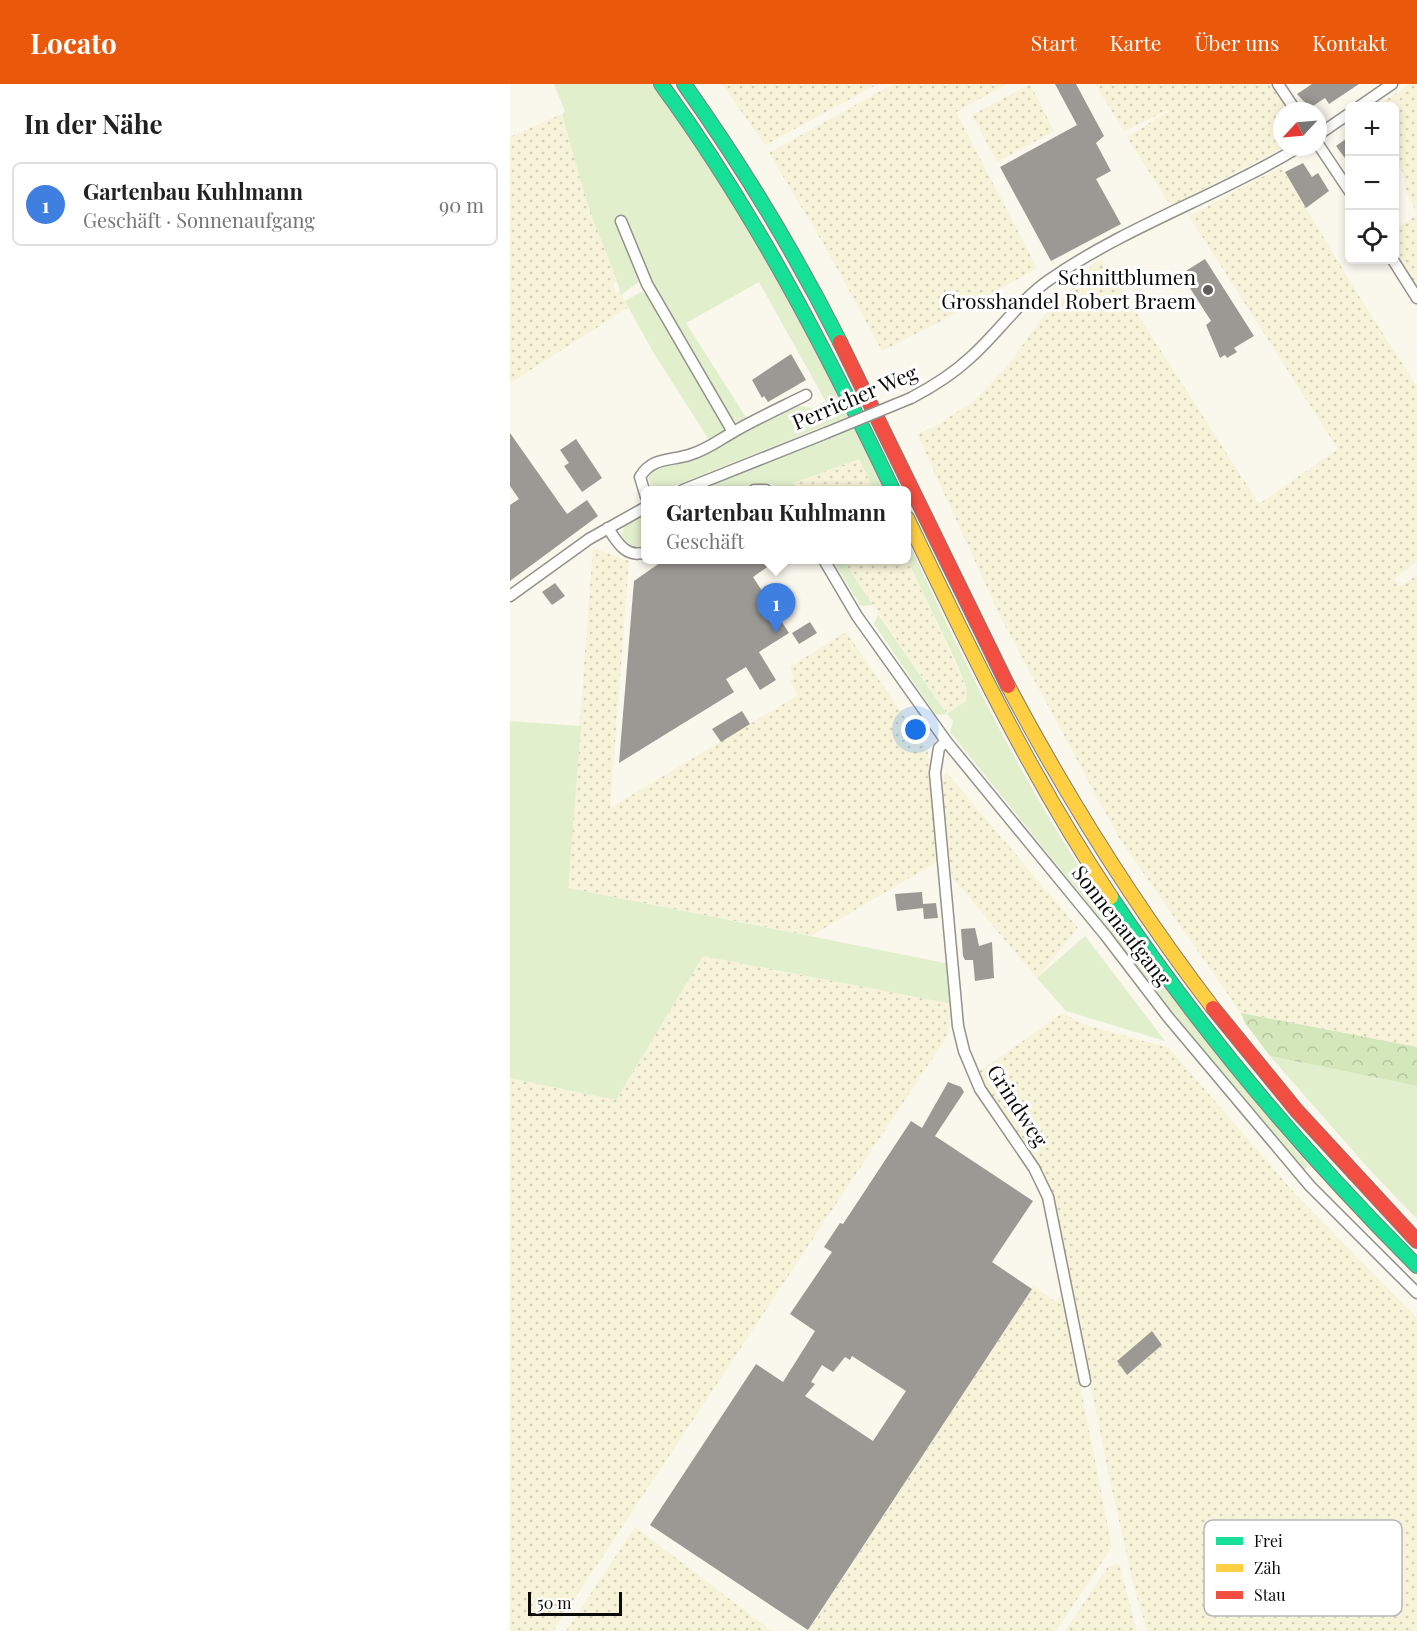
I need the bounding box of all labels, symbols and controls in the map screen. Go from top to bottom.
text: Locato [30,24,117,61]
text: Start [1031,28,1077,56]
text: Karte [1110,28,1161,56]
text: Über uns [1194,28,1279,56]
text: Kontakt [1312,28,1387,56]
north arrow [1273,102,1327,156]
map controls [1345,102,1399,264]
button: + [1345,102,1399,156]
text: In der Nähe [24,106,163,141]
button: − [1345,156,1399,210]
text: Gartenbau Kuhlmann [83,176,303,206]
text: 1 [42,191,49,218]
text: 90 m [439,191,484,218]
text: Geschäft · Sonnenaufgang [83,206,315,233]
button: locate [1345,210,1399,264]
place label: Schnittblumen Grosshandel Robert Braem [941,262,1196,314]
marker: Schnittblumen Grosshandel Robert Braem [1201,283,1215,297]
street label: Perricher Weg [787,357,921,435]
popup [641,486,911,564]
text: Gartenbau Kuhlmann [666,497,886,527]
text: Geschäft [666,527,744,554]
pin: 1 [756,584,796,633]
your location [901,715,930,744]
street label: Sonnenaufgang [1067,859,1178,991]
street label: Grindweg [982,1058,1056,1151]
legend [1204,1520,1402,1616]
text: Frei [1254,1530,1283,1551]
text: Zäh [1254,1557,1281,1578]
text: Stau [1254,1584,1286,1605]
scale bar [528,1589,622,1616]
text: 50 m [537,1592,571,1613]

